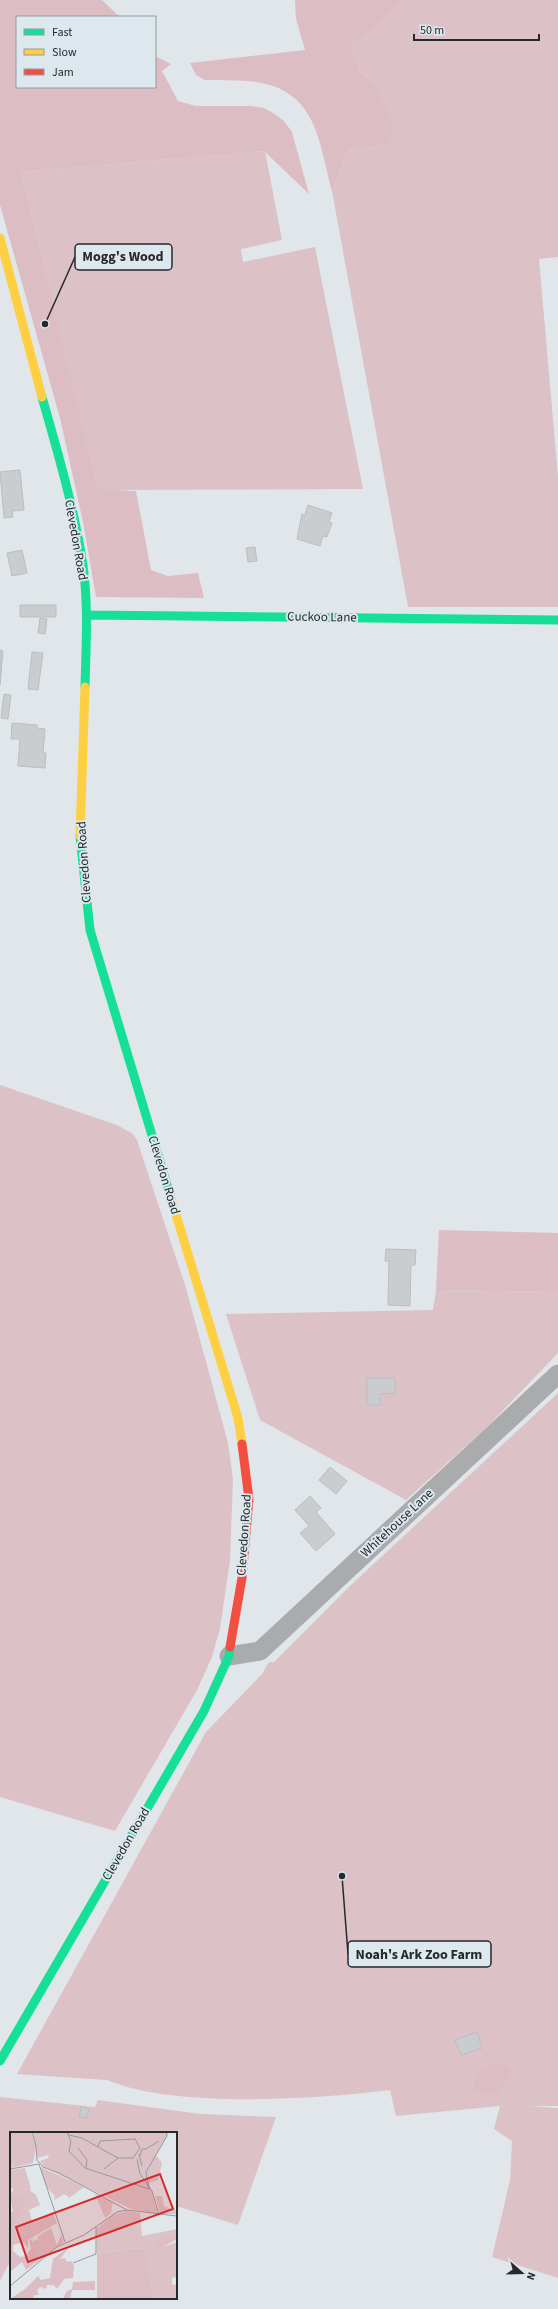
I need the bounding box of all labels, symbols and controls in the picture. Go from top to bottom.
legend [16,16,156,88]
scale bar [414,16,539,42]
text: 50 m [420,22,444,39]
text: Fast [52,24,72,41]
text: Slow [52,44,77,61]
text: Jam [52,64,74,81]
callout: Mogg's Wood [75,244,172,270]
text: Mogg's Wood [82,247,164,267]
street label: Clevedon Road [60,498,92,582]
street label: Cuckoo Lane [287,607,357,627]
street label: Clevedon Road [72,821,96,903]
street label: Clevedon Road [143,1133,185,1217]
street label: Whitehouse Lane [357,1485,437,1561]
street label: Clevedon Road [232,1494,256,1576]
street label: Clevedon Road [98,1804,154,1884]
callout: Noah's Ark Zoo Farm [348,1941,491,1967]
text: Noah's Ark Zoo Farm [356,1945,482,1965]
inset map [10,2132,177,2299]
north arrow [502,2253,542,2293]
text: N [523,2270,539,2282]

